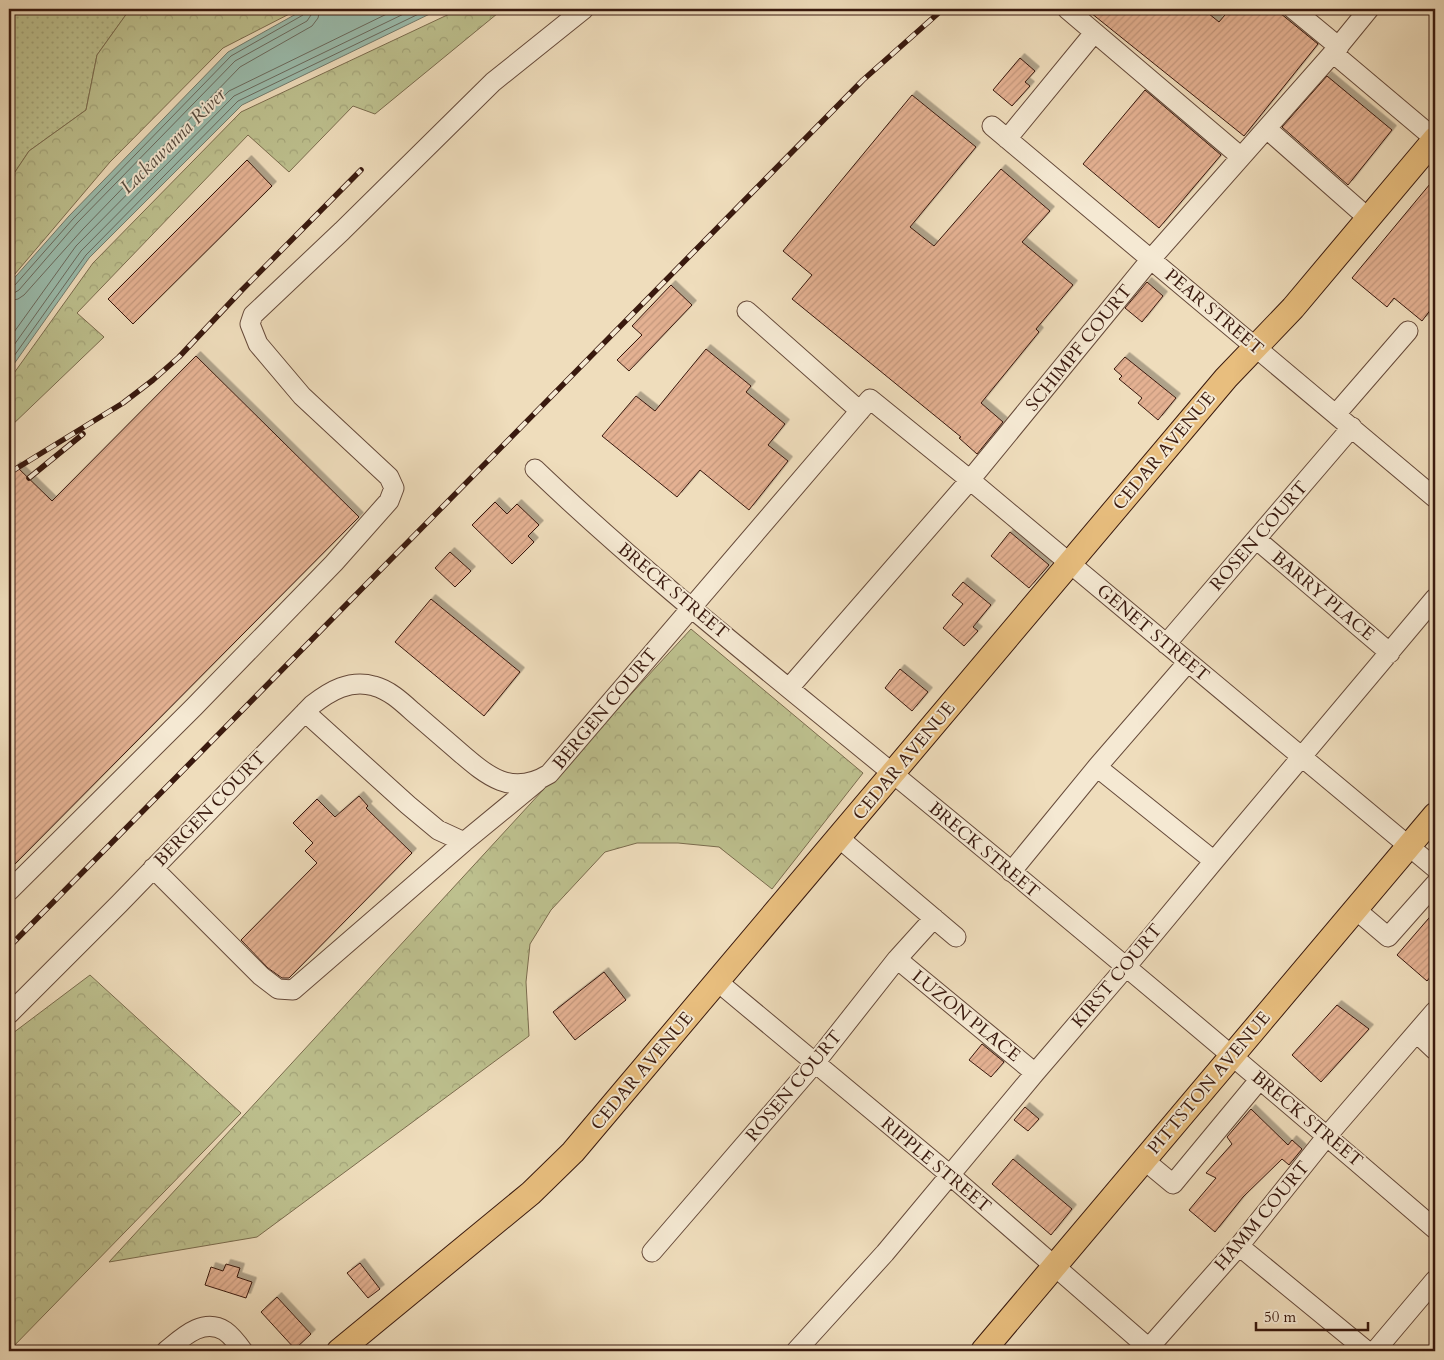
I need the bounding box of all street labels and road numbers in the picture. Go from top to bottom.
street label: PEAR STREET [1159,263,1269,361]
street label: SCHIMPF COURT [1020,279,1138,417]
street label: CEDAR AVENUE [1107,386,1221,516]
street label: ROSEN COURT [1204,476,1314,596]
street label: BRECK STREET [612,537,734,645]
street label: BARRY PLACE [1266,545,1380,647]
street label: GENET STREET [1091,578,1215,688]
street label: BERGEN COURT [547,643,663,775]
street label: CEDAR AVENUE [847,696,961,826]
street label: BERGEN COURT [149,746,271,872]
street label: BRECK STREET [923,796,1045,904]
street label: KIRST COURT [1066,919,1168,1033]
street label: LUZON PLACE [906,964,1026,1068]
street label: CEDAR AVENUE [585,1006,699,1136]
street label: PITTSTON AVENUE [1142,1006,1276,1160]
street label: ROSEN COURT [740,1025,848,1147]
street label: BRECK STREET [1246,1065,1368,1173]
street label: RIPPLE STREET [876,1111,996,1219]
street label: HAMM COURT [1209,1156,1315,1276]

